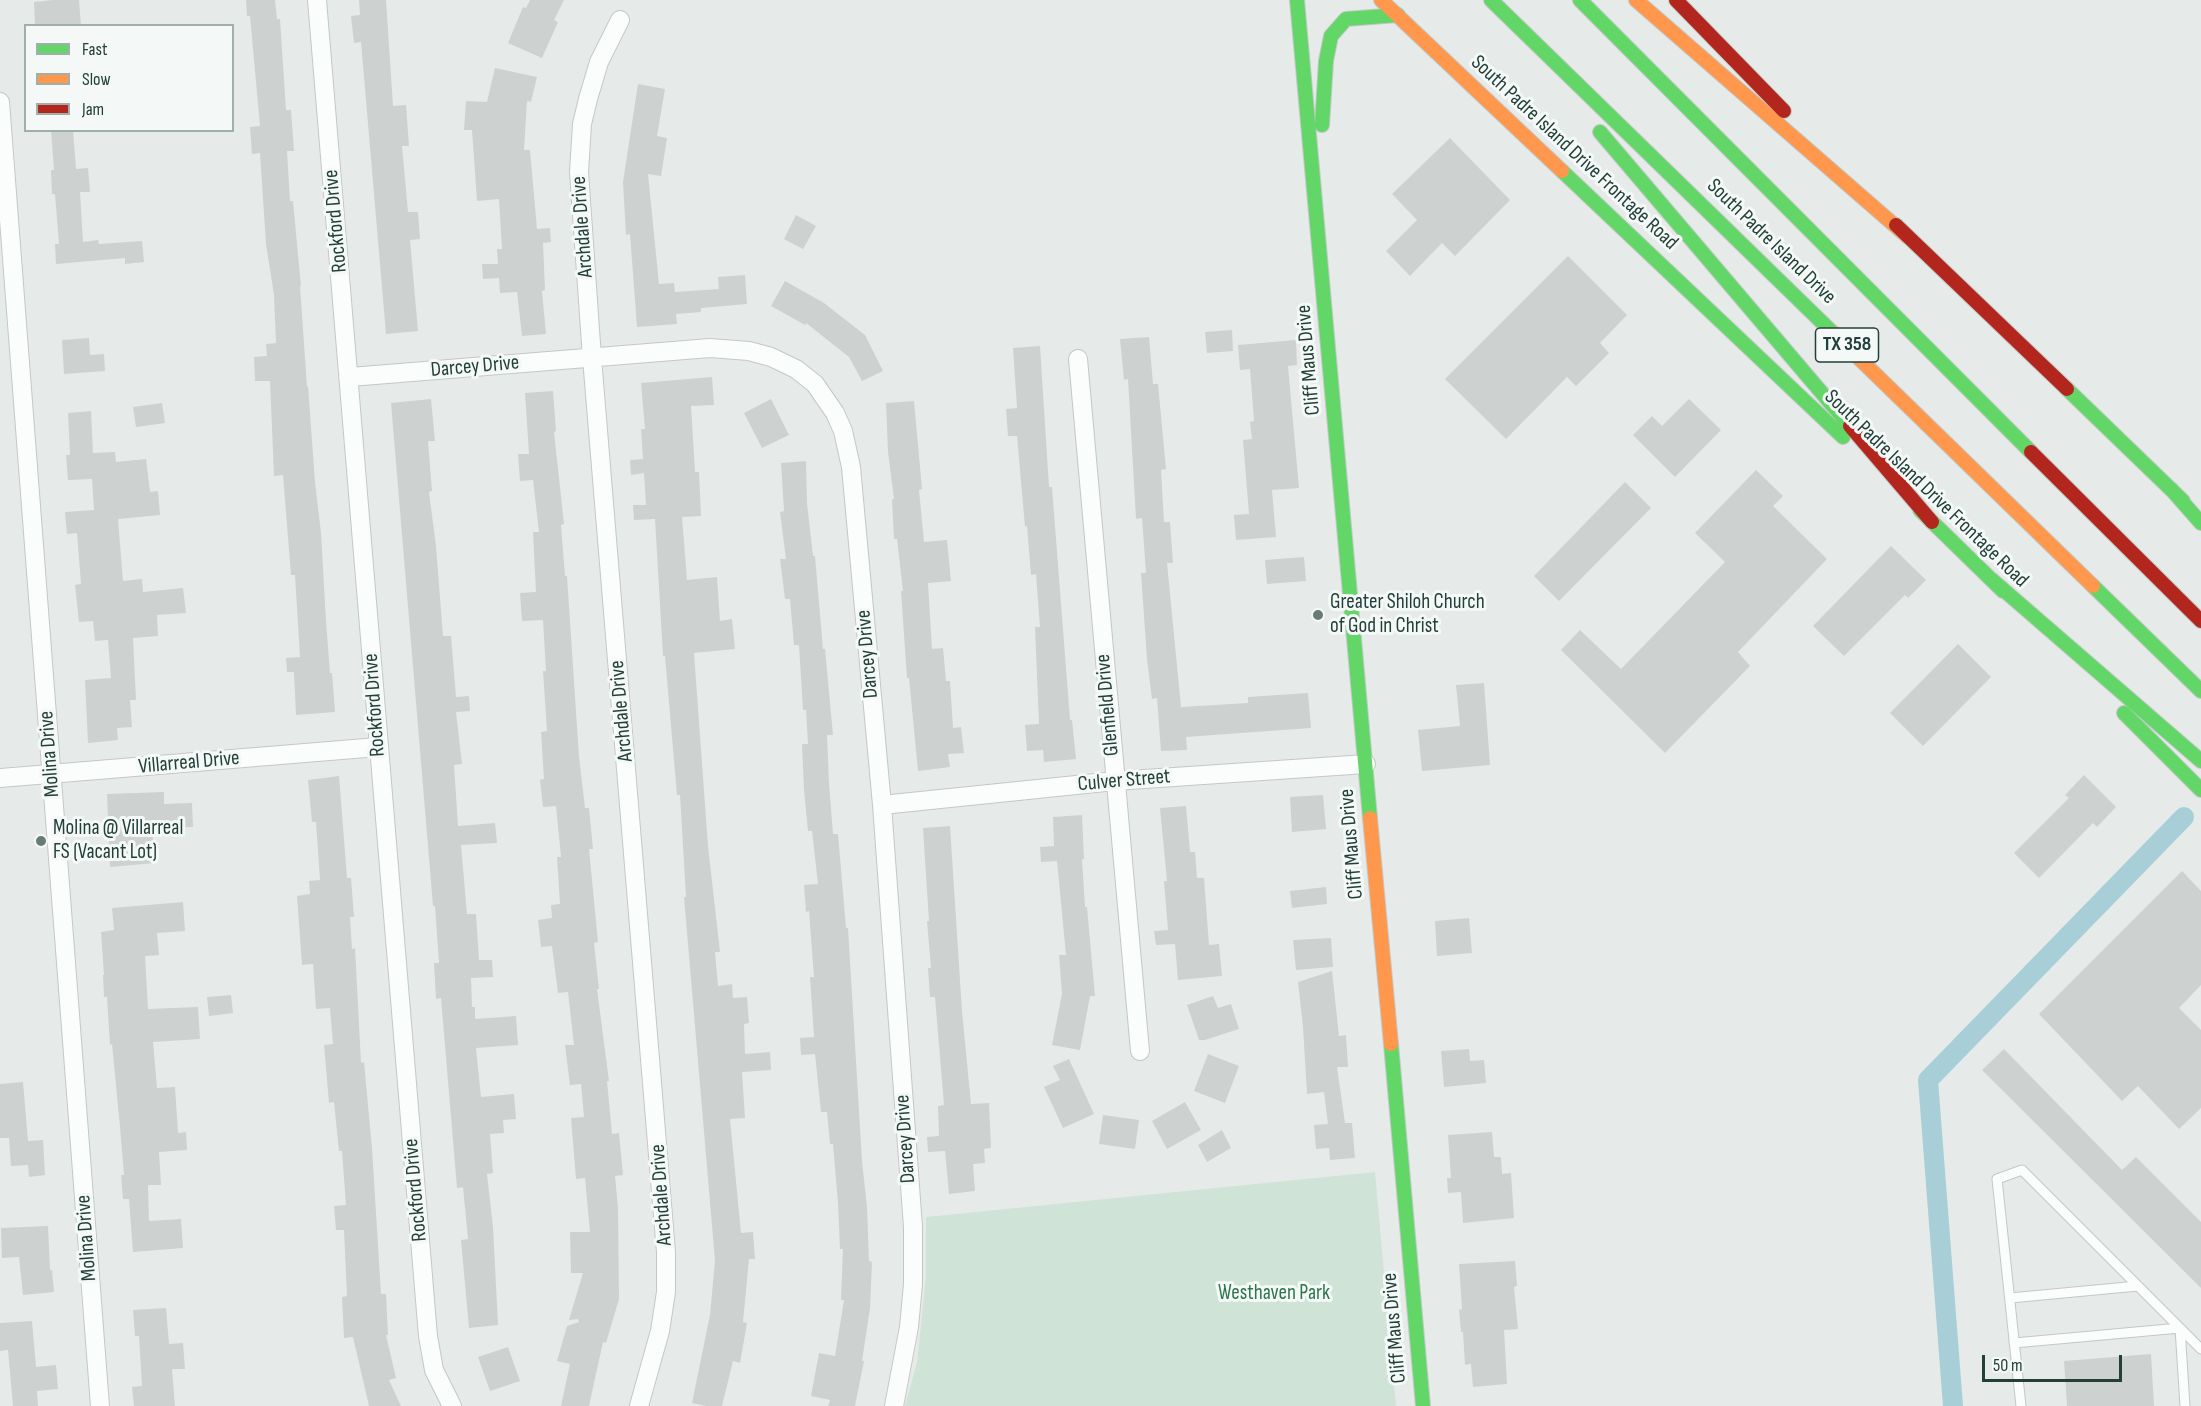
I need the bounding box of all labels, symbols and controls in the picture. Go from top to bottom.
legend [24,24,234,132]
text: Fast [82,39,107,60]
street label: South Padre Island Drive Frontage Road [1465,50,1683,256]
text: Slow [82,69,111,90]
text: Jam [82,99,104,120]
street label: Rockford Drive [319,168,353,274]
street label: South Padre Island Drive [1701,174,1841,310]
street label: Archdale Drive [567,175,599,279]
street label: Cliff Maus Drive [1292,304,1326,416]
road number: TX 358 [1816,328,1878,362]
street label: Darcey Drive [430,351,520,383]
street label: South Padre Island Drive Frontage Road [1819,385,2033,593]
place label: Greater Shiloh Church of God in Christ [1330,590,1485,640]
marker: Greater Shiloh Church of God in Christ [1311,608,1325,622]
street label: Darcey Drive [852,609,884,699]
street label: Rockford Drive [359,653,391,757]
street label: Glenfield Drive [1091,653,1125,757]
street label: Archdale Drive [605,659,639,763]
street label: Molina Drive [34,710,66,798]
street label: Villarreal Drive [137,746,241,780]
street label: Culver Street [1077,764,1171,798]
street label: Cliff Maus Drive [1335,788,1369,900]
place label: Molina @ Villarreal FS (Vacant Lot) [53,816,183,866]
marker: Molina @ Villarreal FS (Vacant Lot) [34,834,48,848]
street label: Darcey Drive [890,1094,922,1184]
street label: Rockford Drive [399,1137,433,1243]
street label: Archdale Drive [646,1143,678,1247]
street label: Molina Drive [71,1194,103,1282]
street label: Cliff Maus Drive [1378,1272,1412,1384]
park label: Westhaven Park [1218,1281,1330,1307]
scale bar [1985,1343,2124,1381]
text: 50 m [1993,1355,2023,1376]

